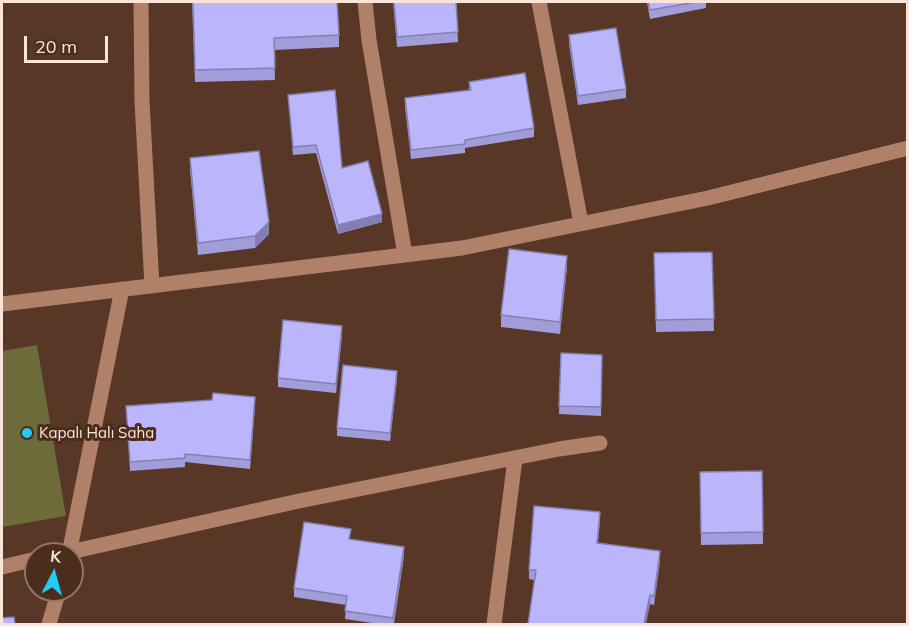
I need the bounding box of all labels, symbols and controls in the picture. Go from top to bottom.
scale bar [27,24,111,62]
text: 20 m [35,35,77,58]
place label: Kapalı Halı Saha [39,424,154,442]
marker: Kapalı Halı Saha [20,426,34,440]
north arrow [24,542,84,602]
text: K [49,546,62,567]

